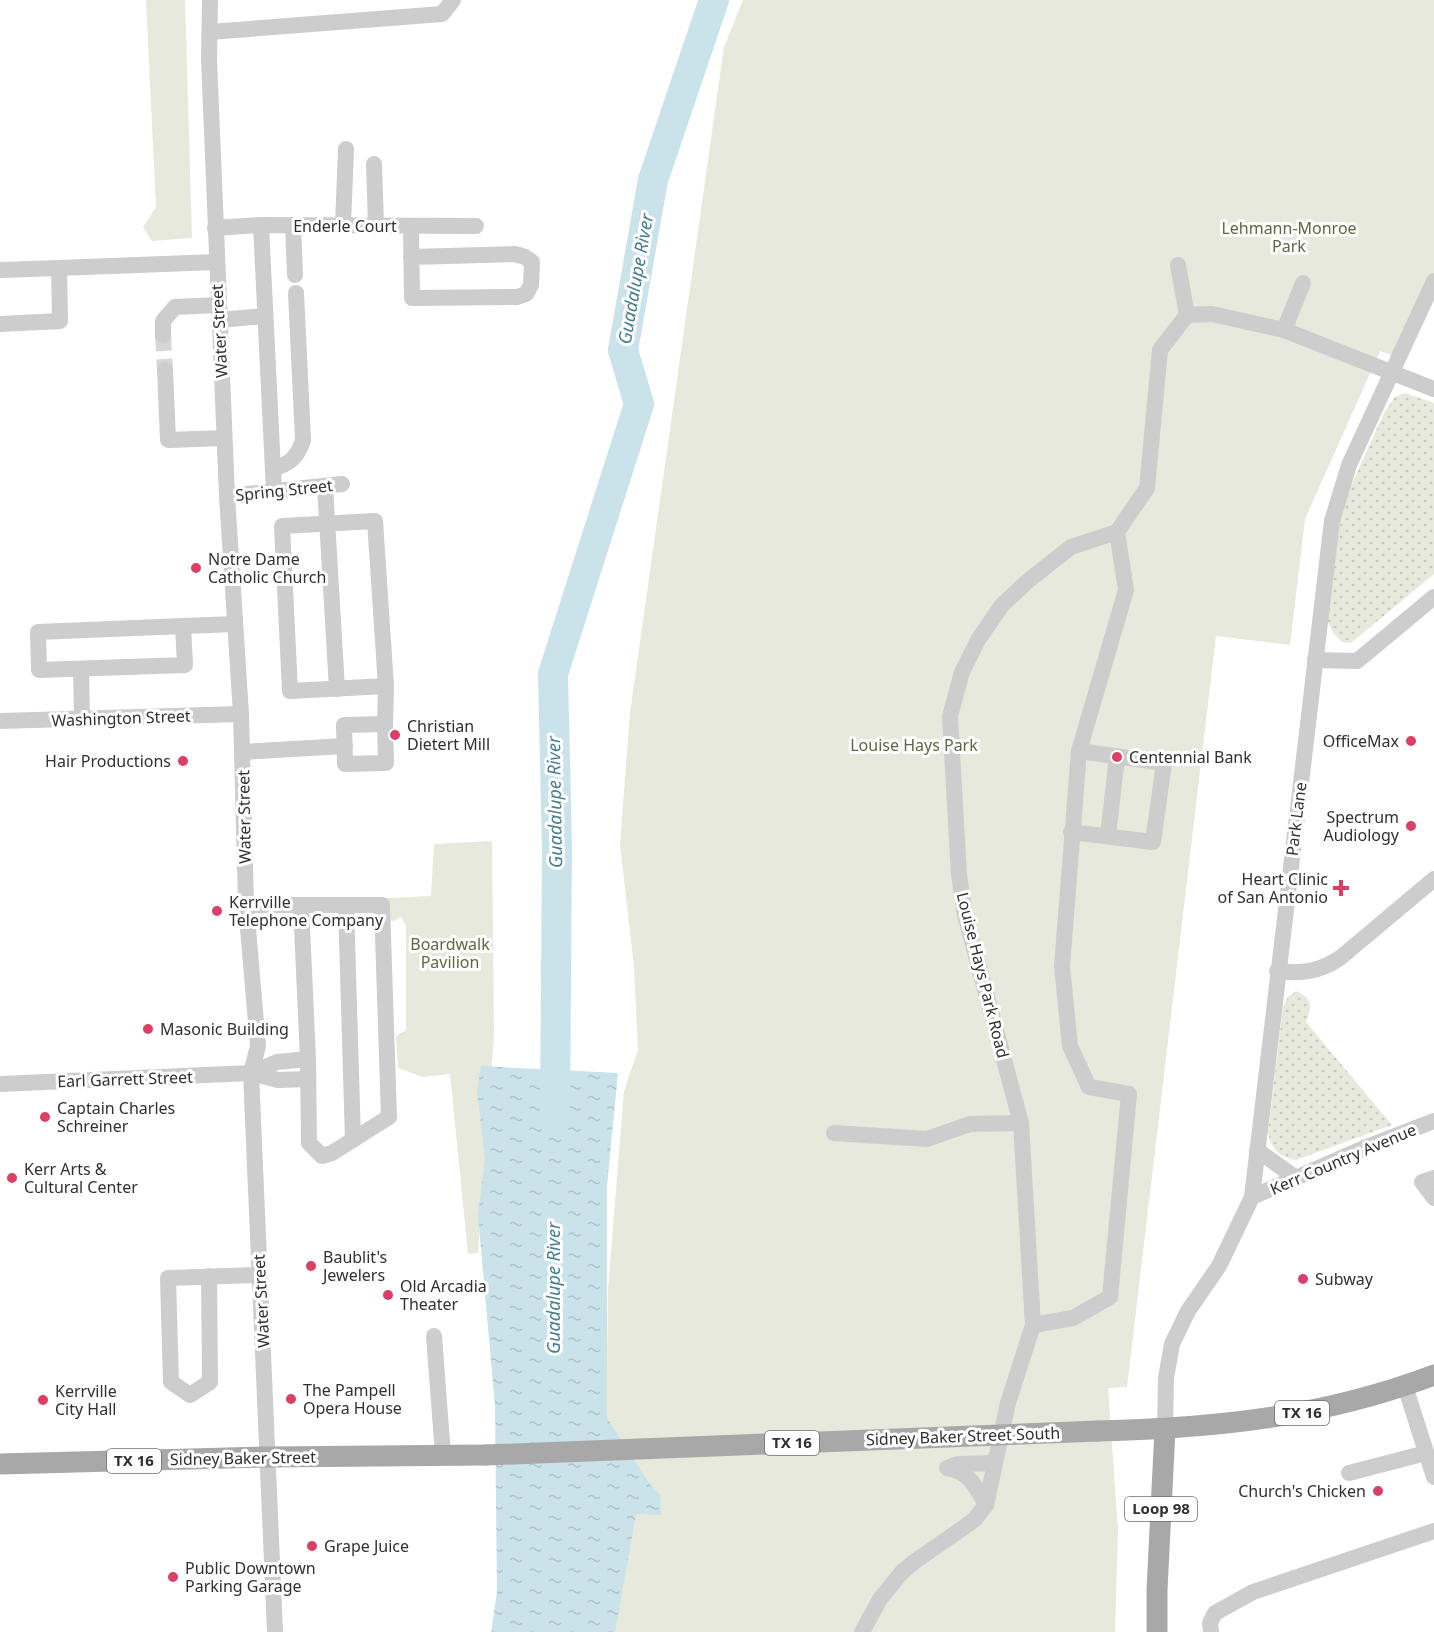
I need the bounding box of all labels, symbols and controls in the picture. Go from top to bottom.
water label: Guadalupe River [612,211,658,346]
street label: Enderle Court [293,215,397,237]
park label: Lehmann-Monroe Park [1221,217,1357,257]
street label: Water Street [206,283,232,378]
street label: Spring Street [234,474,334,506]
place label: Notre Dame Catholic Church [208,548,326,588]
marker: Notre Dame Catholic Church [189,561,203,575]
street label: Washington Street [51,705,191,731]
place label: Christian Dietert Mill [407,715,490,755]
marker: Christian Dietert Mill [388,728,402,742]
place label: OfficeMax [1323,730,1400,752]
park label: Louise Hays Park [850,734,978,756]
marker: OfficeMax [1404,734,1418,748]
water label: Guadalupe River [541,735,567,868]
place label: Centennial Bank [1129,746,1252,768]
place label: Hair Productions [45,750,171,772]
marker: Centennial Bank [1110,750,1124,764]
marker: Hair Productions [176,754,190,768]
street label: Water Street [232,770,256,864]
street label: Park Lane [1281,781,1311,857]
place label: Spectrum Audiology [1323,806,1400,846]
marker: Spectrum Audiology [1404,819,1418,833]
place label: Heart Clinic of San Antonio [1218,868,1328,908]
marker: Heart Clinic of San Antonio [1332,879,1350,897]
street label: Louise Hays Park Road [952,890,1014,1060]
place label: Kerrville Telephone Company [229,891,384,931]
marker: Kerrville Telephone Company [210,904,224,918]
park label: Boardwalk Pavilion [410,933,490,973]
place label: Masonic Building [160,1018,289,1040]
marker: Masonic Building [141,1022,155,1036]
street label: Earl Garrett Street [57,1066,193,1092]
place label: Captain Charles Schreiner [57,1097,175,1137]
marker: Captain Charles Schreiner [38,1110,52,1124]
street label: Kerr Country Avenue [1267,1118,1419,1200]
place label: Kerr Arts & Cultural Center [24,1158,138,1198]
marker: Kerr Arts & Cultural Center [5,1171,19,1185]
water label: Guadalupe River [541,1221,565,1354]
place label: Baublit's Jewelers [321,1246,387,1286]
street label: Water Street [248,1253,274,1348]
marker: Baublit's Jewelers [304,1259,318,1273]
place label: Subway [1315,1268,1374,1290]
marker: Subway [1296,1272,1310,1286]
place label: Old Arcadia Theater [400,1275,487,1315]
marker: Old Arcadia Theater [381,1288,395,1302]
place label: The Pampell Opera House [303,1379,402,1419]
place label: Kerrville City Hall [55,1380,117,1420]
marker: The Pampell Opera House [284,1392,298,1406]
marker: Kerrville City Hall [36,1393,50,1407]
road number: TX 16 [1275,1401,1329,1425]
street label: Sidney Baker Street South [866,1422,1060,1450]
road number: TX 16 [765,1431,819,1455]
street label: Sidney Baker Street [170,1446,316,1470]
road number: TX 16 [107,1449,161,1473]
place label: Church's Chicken [1238,1480,1366,1502]
marker: Church's Chicken [1371,1484,1385,1498]
road number: Loop 98 [1125,1497,1197,1521]
place label: Grape Juice [324,1535,409,1557]
marker: Grape Juice [305,1539,319,1553]
place label: Public Downtown Parking Garage [185,1557,316,1597]
marker: Public Downtown Parking Garage [166,1570,180,1584]

